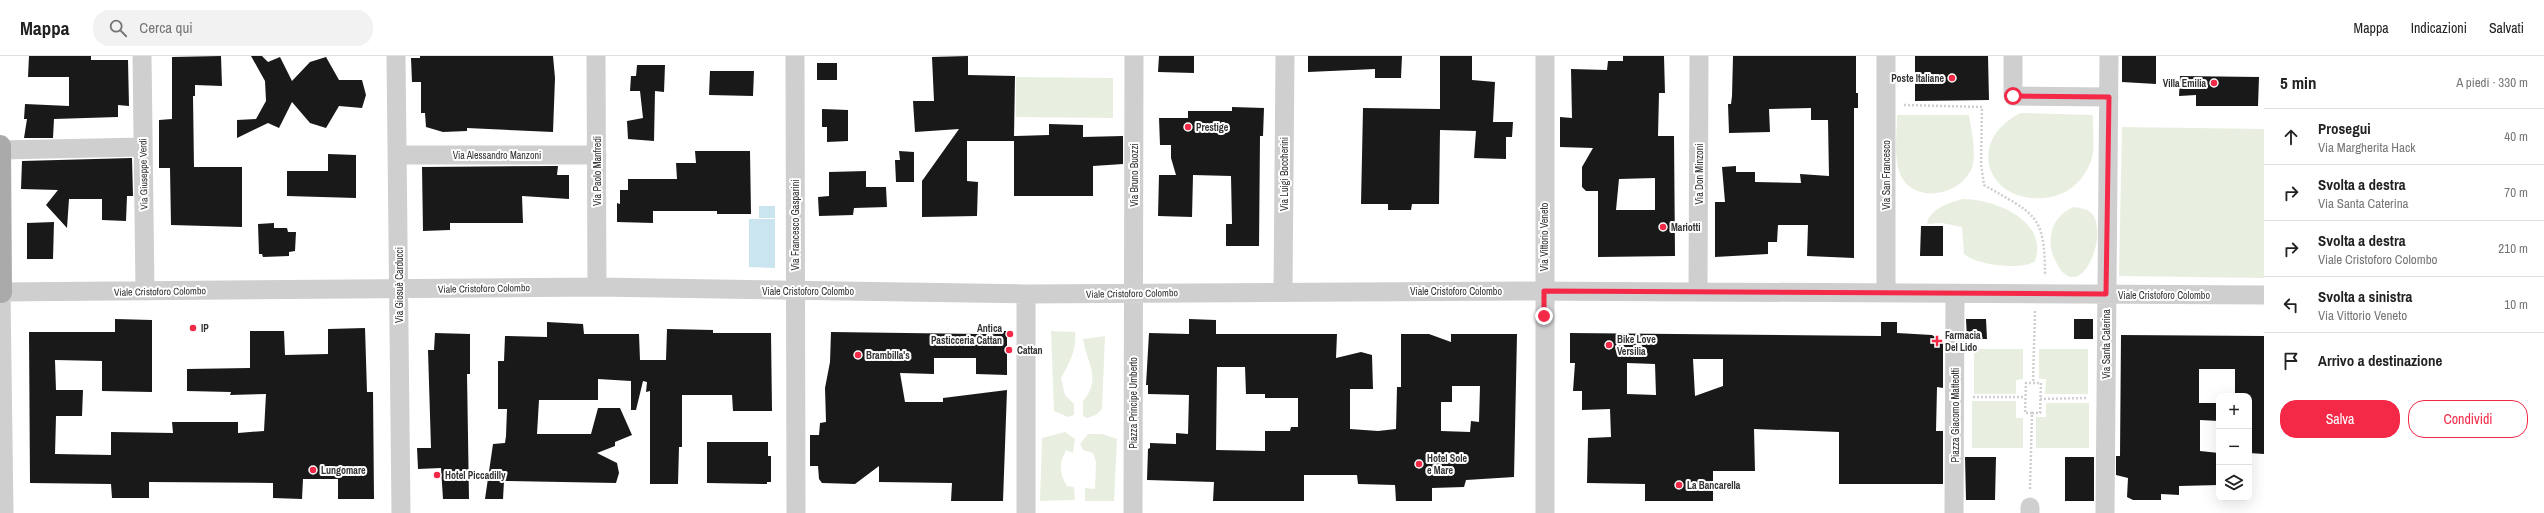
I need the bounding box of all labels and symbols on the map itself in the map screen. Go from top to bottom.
place label: Poste Italiane [1891,72,1944,85]
marker: Poste Italiane [1947,73,1957,83]
place label: Villa Emilia [2163,77,2206,90]
marker: Villa Emilia [2209,78,2219,88]
route start [2004,87,2022,105]
place label: Prestige [1196,121,1229,134]
marker: Prestige [1183,122,1193,132]
street label: Via Paolo Manfredi [591,136,604,206]
street label: Via Luigi Boccherini [1278,137,1291,211]
street label: Via Giuseppe Verdi [136,138,151,210]
street label: Via San Francesco [1880,140,1893,210]
street label: Via Bruno Buozzi [1128,143,1141,207]
street label: Via Don Minzoni [1693,144,1706,204]
street label: Via Alessandro Manzoni [453,149,541,162]
street label: Via Francesco Gasparini [789,179,802,271]
street label: Via Vittorio Veneto [1538,202,1551,271]
place label: Mariotti [1671,221,1701,234]
marker: Mariotti [1658,222,1668,232]
street label: Via Giosuè Carducci [393,247,406,323]
street label: Viale Cristoforo Colombo [438,281,531,296]
street label: Viale Cristoforo Colombo [114,284,207,299]
street label: Viale Cristoforo Colombo [762,285,854,298]
street label: Viale Cristoforo Colombo [1410,285,1502,298]
street label: Viale Cristoforo Colombo [1086,286,1179,301]
street label: Viale Cristoforo Colombo [2118,289,2210,302]
route end [1535,307,1553,325]
street label: Via Santa Caterina [2100,309,2113,379]
place label: IP [201,322,209,335]
place label: Antica Pasticceria Cattan [931,322,1002,347]
marker: IP [188,323,198,333]
marker: Antica Pasticceria Cattan [1005,329,1015,339]
place label: Farmacia Del Lido [1945,329,1981,354]
place label: Bike Love Versilia [1617,333,1656,358]
marker: Farmacia Del Lido [1932,336,1942,346]
marker: Bike Love Versilia [1604,340,1614,350]
place label: Cattan [1017,344,1043,357]
marker: Cattan [1004,345,1014,355]
place label: Brambilla's [866,349,910,362]
marker: Brambilla's [853,350,863,360]
street label: Piazza Principe Umberto [1127,357,1140,449]
street label: Piazza Giacomo Matteotti [1949,368,1962,462]
place label: Hotel Sole e Mare [1427,452,1468,477]
marker: Hotel Sole e Mare [1414,459,1424,469]
place label: Lungomare [321,464,366,477]
marker: Lungomare [308,465,318,475]
place label: Hotel Piccadilly [445,469,506,482]
marker: Hotel Piccadilly [432,470,442,480]
place label: La Bancarella [1687,479,1741,492]
marker: La Bancarella [1674,480,1684,490]

